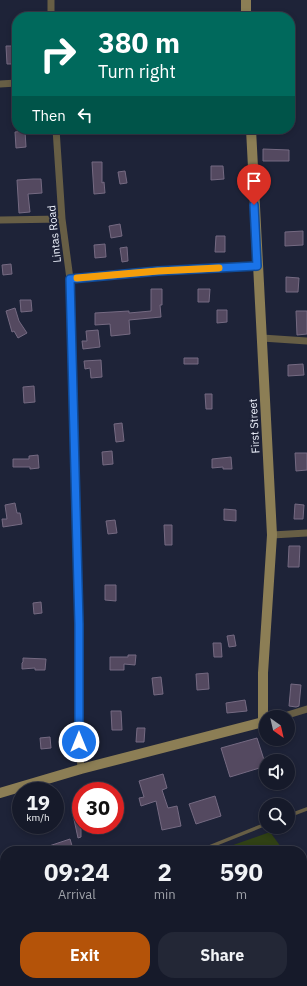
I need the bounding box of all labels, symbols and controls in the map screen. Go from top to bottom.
text: 380 m [98,24,180,61]
icon: right [32,28,84,80]
text: Turn right [98,60,176,83]
icon: left [74,104,96,126]
text: Then [32,106,66,125]
pin [237,164,271,205]
icon: arrive [243,170,265,192]
street label: Lintas Road [44,205,64,263]
street label: First Street [246,398,262,454]
north arrow [259,710,295,746]
map controls [259,710,295,834]
position arrow [58,721,100,763]
button: sound [259,754,295,790]
speed limit sign: 30 [72,782,124,834]
text: 19 [26,789,50,816]
button: search [259,798,295,834]
text: km/h [26,811,50,824]
text: 09:24 [44,856,110,888]
text: 2 [157,856,172,888]
text: 590 [220,856,263,888]
text: Arrival [58,886,96,903]
text: min [154,886,176,903]
text: m [236,886,247,903]
button: Exit [20,932,150,978]
button: Share [158,932,287,978]

